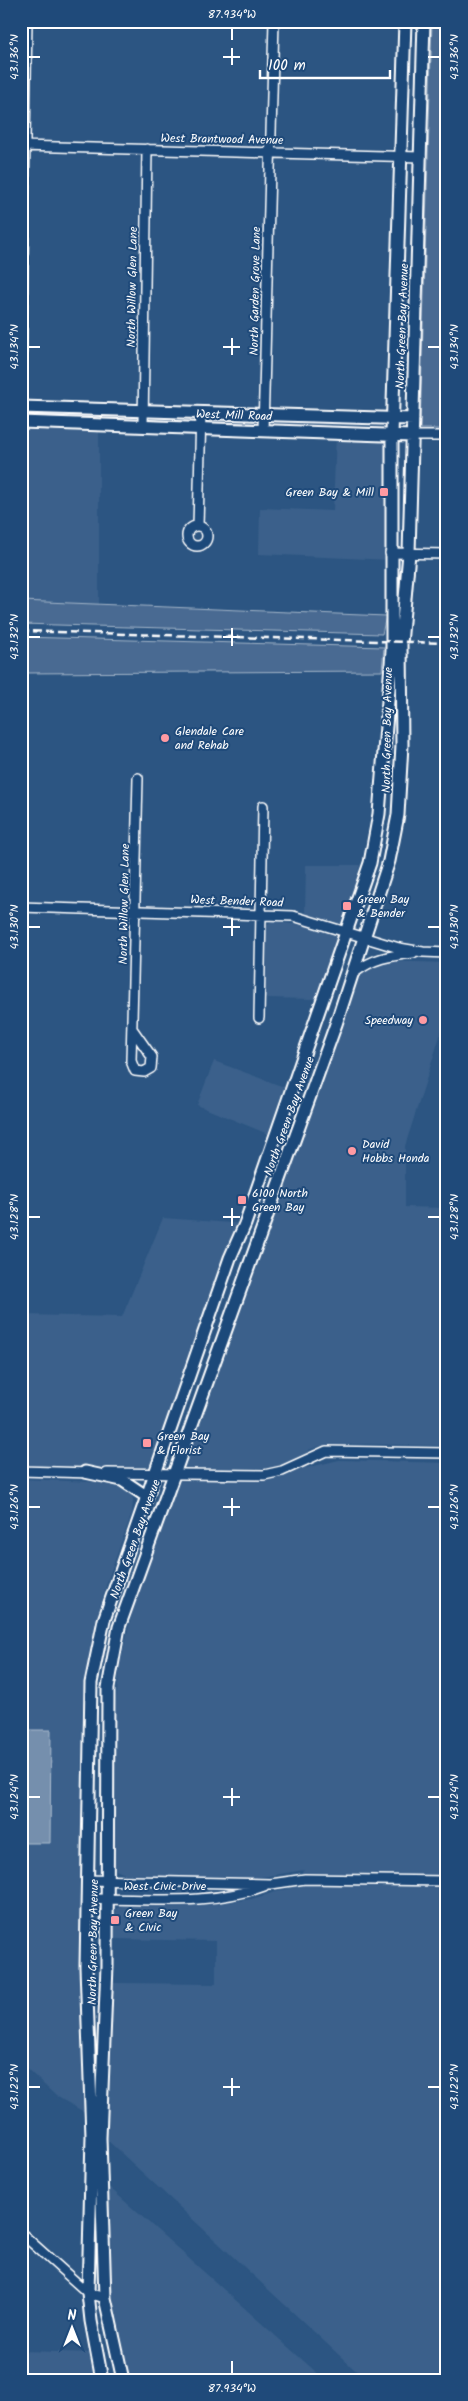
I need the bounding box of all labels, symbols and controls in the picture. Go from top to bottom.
text: 87.934°W [208,5,256,24]
text: 43.136°N [5,34,24,80]
text: 43.136°N [445,34,464,80]
scale bar [260,48,390,80]
text: 100 m [268,54,306,78]
street label: West Brantwood Avenue [160,129,284,150]
street label: North Willow Glen Lane [122,226,143,348]
street label: North Garden Grove Lane [245,226,266,356]
street label: North Green Bay Avenue [391,262,414,389]
text: 43.134°N [5,324,24,370]
text: 43.134°N [445,324,464,370]
street label: West Mill Road [195,405,274,426]
place label: Green Bay & Mill [286,483,374,502]
marker: Green Bay & Mill [378,486,390,498]
text: 43.132°N [5,614,24,660]
text: 43.132°N [445,614,464,660]
street label: North Green Bay Avenue [377,666,398,793]
place label: Glendale Care and Rehab [175,722,245,755]
marker: Glendale Care and Rehab [159,732,171,744]
street label: North Willow Glen Lane [114,843,135,965]
street label: West Bender Road [190,890,285,913]
place label: Green Bay & Bender [357,890,410,923]
marker: Green Bay & Bender [341,900,353,912]
text: 43.130°N [5,904,24,950]
text: 43.130°N [445,904,464,950]
place label: Speedway [365,1011,413,1030]
marker: Speedway [417,1014,429,1026]
street label: North Green Bay Avenue [259,1053,320,1179]
place label: David Hobbs Honda [362,1135,430,1168]
marker: David Hobbs Honda [346,1145,358,1157]
place label: 6100 North Green Bay [252,1184,308,1217]
text: 43.128°N [5,1194,24,1240]
marker: 6100 North Green Bay [236,1194,248,1206]
text: 43.128°N [445,1194,464,1240]
place label: Green Bay & Florist [157,1427,210,1460]
marker: Green Bay & Florist [141,1437,153,1449]
street label: North Green Bay Avenue [105,1476,166,1602]
text: 43.126°N [5,1484,24,1530]
text: 43.126°N [445,1484,464,1530]
text: 43.124°N [5,1774,24,1820]
text: 43.124°N [445,1774,464,1820]
street label: West Civic Drive [124,1877,207,1896]
street label: North Green Bay Avenue [83,1878,104,2005]
place label: Green Bay & Civic [125,1904,178,1937]
marker: Green Bay & Civic [109,1914,121,1926]
text: 43.122°N [5,2064,24,2110]
text: 43.122°N [445,2064,464,2110]
north arrow [48,2304,98,2354]
text: N [68,2305,77,2327]
text: 87.934°W [208,2379,256,2398]

